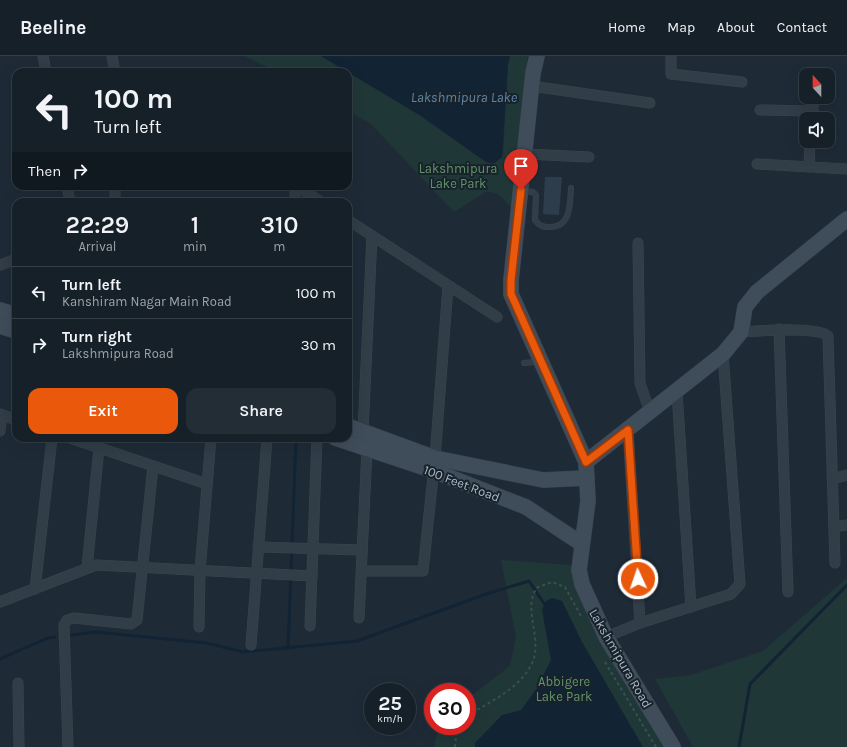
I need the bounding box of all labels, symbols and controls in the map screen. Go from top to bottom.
text: Beeline [20,17,86,39]
text: Home [608,19,645,36]
text: Map [667,19,695,36]
text: About [717,19,755,36]
text: Contact [777,19,827,36]
north arrow [799,68,835,104]
map controls [799,68,835,148]
text: 100 m [94,82,173,115]
icon: left [28,84,80,136]
water label: Lakshmipura Lake [411,89,518,106]
button: sound [799,112,835,148]
text: Turn left [94,116,162,138]
pin [504,149,538,190]
icon: arrive [510,155,532,177]
icon: right [69,160,91,182]
park label: Lakshmipura Lake Park [419,161,497,191]
text: Then [28,162,61,180]
text: 22:29 [66,211,129,239]
text: 1 [191,211,199,239]
text: 310 [260,211,298,239]
text: Arrival [78,239,116,254]
text: min [183,239,207,254]
text: m [273,239,285,254]
text: Turn left [62,276,121,294]
icon: left [28,282,50,304]
text: 100 m [296,284,336,302]
text: Kanshiram Nagar Main Road [62,294,232,309]
text: Turn right [62,328,132,346]
icon: right [28,334,50,356]
text: 30 m [301,336,336,354]
text: Lakshmipura Road [62,346,174,361]
button: Exit [28,388,178,434]
button: Share [186,388,336,434]
street label: 100 Feet Road [422,462,502,505]
position arrow [617,558,659,600]
street label: Lakshmipura Road [586,606,655,710]
park label: Abbigere Lake Park [536,674,592,704]
speed limit sign: 30 [424,683,476,735]
text: 25 [378,692,402,715]
text: km/h [377,713,403,725]

